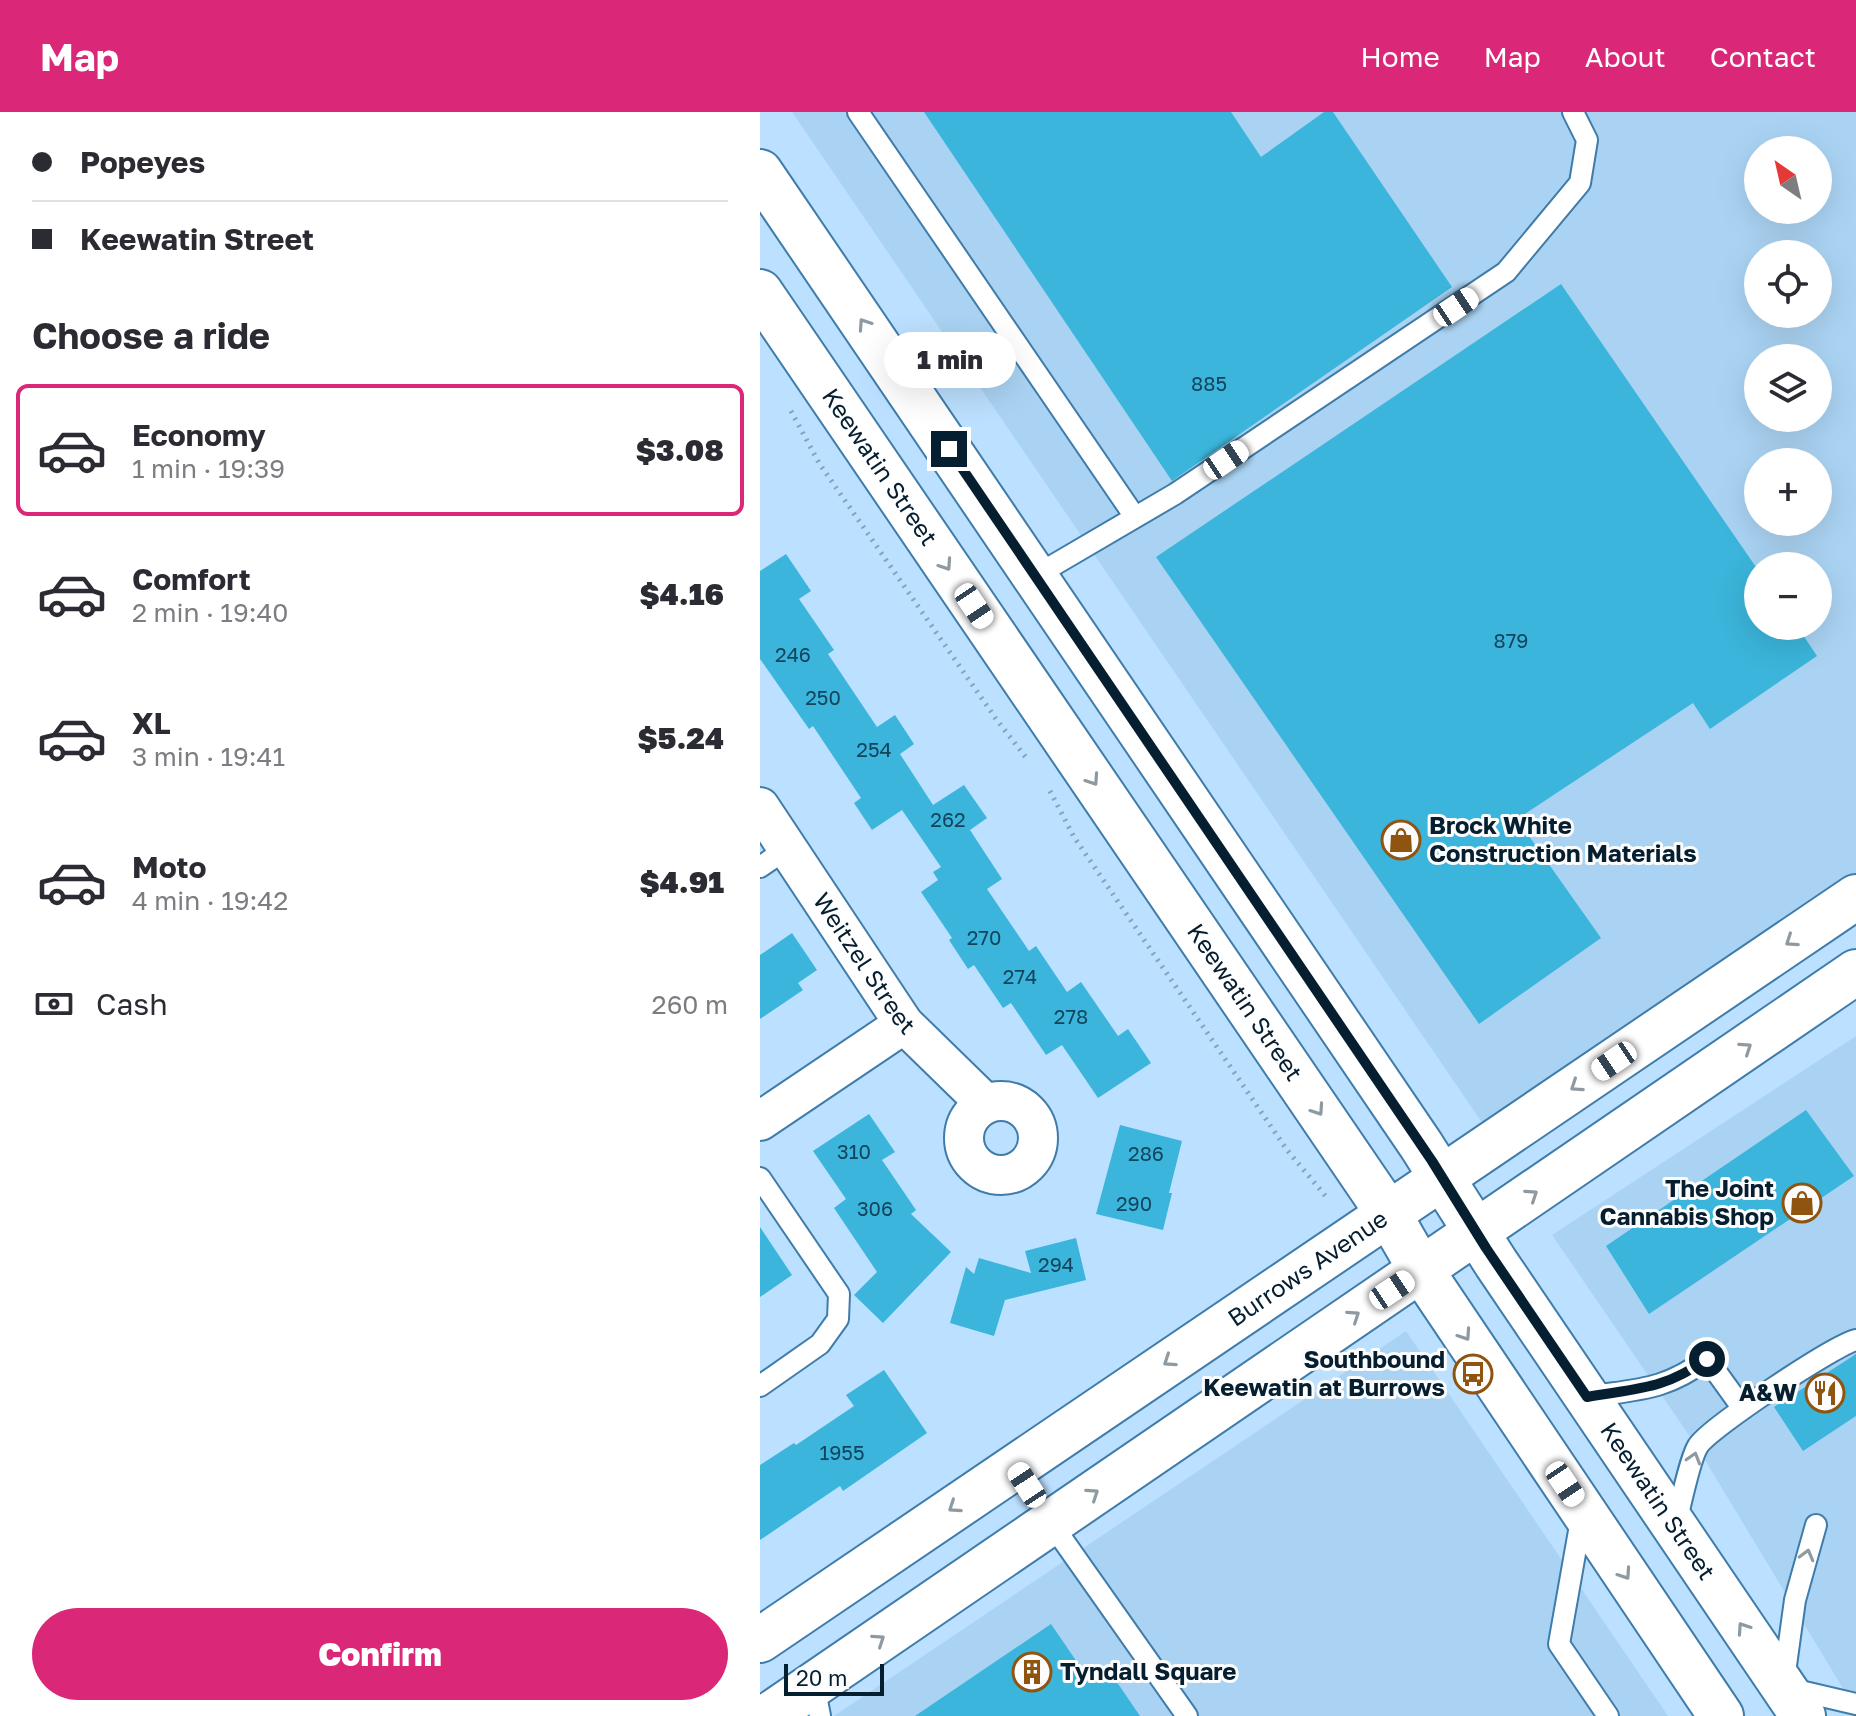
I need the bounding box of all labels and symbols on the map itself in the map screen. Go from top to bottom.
north arrow [1744,136,1832,224]
car [1429,284,1483,330]
one-way arrow [859,319,874,333]
callout: 1 min [883,333,1015,389]
house number: 885 [1191,371,1227,395]
street label: Keewatin Street [817,382,944,550]
route end [931,431,967,467]
car [1199,437,1253,483]
one-way arrow [936,556,951,571]
car [951,579,997,633]
house number: 879 [1494,628,1528,652]
house number: 246 [775,642,811,666]
house number: 250 [805,685,841,709]
house number: 254 [856,737,892,761]
one-way arrow [1083,771,1098,785]
house number: 262 [930,807,966,831]
place label: Brock White Construction Materials [1429,810,1697,867]
shop icon: Brock White Construction Materials [1380,819,1422,861]
street label: Weitzel Street [808,887,922,1040]
street label: Keewatin Street [1182,918,1310,1086]
house number: 270 [967,925,1001,949]
one-way arrow [1786,931,1800,946]
house number: 274 [1003,964,1037,988]
house number: 278 [1054,1004,1088,1028]
car [1587,1038,1641,1084]
one-way arrow [1737,1043,1752,1058]
one-way arrow [1570,1076,1584,1091]
one-way arrow [1308,1101,1323,1116]
house number: 310 [837,1139,871,1163]
house number: 286 [1128,1141,1164,1165]
place label: The Joint Cannabis Shop [1600,1173,1774,1230]
shop icon: The Joint Cannabis Shop [1781,1182,1823,1224]
one-way arrow [1523,1190,1537,1205]
house number: 290 [1116,1191,1152,1215]
house number: 306 [857,1196,893,1220]
street label: Burrows Avenue [1222,1203,1392,1332]
house number: 294 [1038,1252,1074,1276]
car [1365,1267,1419,1313]
one-way arrow [1346,1311,1360,1326]
one-way arrow [1455,1326,1470,1341]
route start [1689,1341,1725,1377]
place label: Southbound Keewatin at Burrows [1203,1344,1445,1401]
one-way arrow [1164,1351,1178,1366]
bus stop icon: Southbound Keewatin at Burrows [1452,1353,1494,1395]
restaurant icon: A&W [1804,1372,1846,1414]
place label: A&W [1739,1377,1797,1406]
street label: Keewatin Street [1595,1416,1722,1585]
house number: 1955 [820,1440,865,1464]
one-way arrow [1685,1452,1701,1466]
car [1542,1457,1588,1511]
car [1004,1458,1050,1512]
one-way arrow [1085,1489,1099,1504]
one-way arrow [949,1497,963,1512]
one-way arrow [1798,1549,1815,1563]
one-way arrow [1615,1565,1630,1580]
one-way arrow [1738,1623,1753,1637]
one-way arrow [870,1635,884,1650]
building icon: Tyndall Square [1011,1651,1053,1693]
place label: Tyndall Square [1060,1656,1237,1685]
scale bar [784,1660,884,1696]

